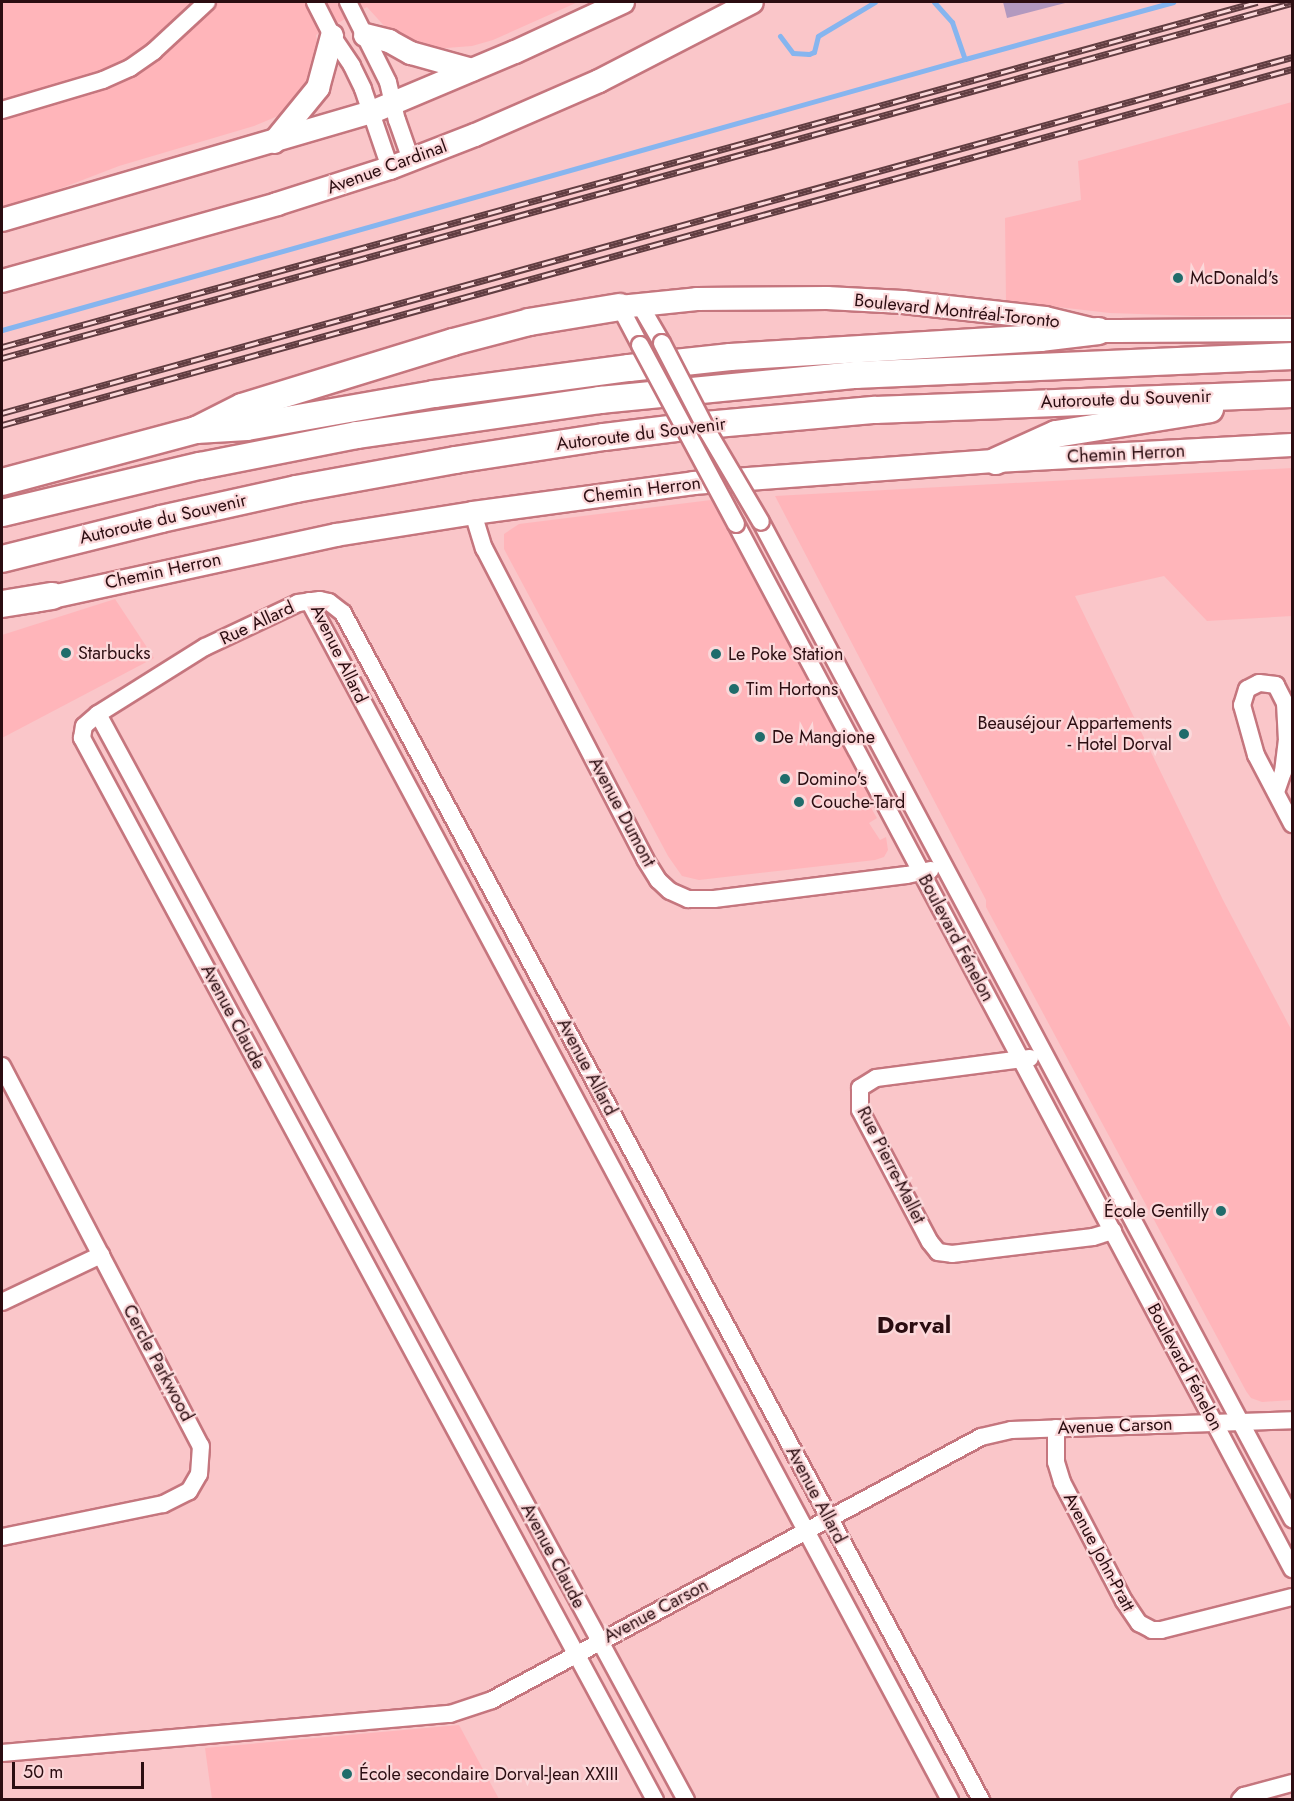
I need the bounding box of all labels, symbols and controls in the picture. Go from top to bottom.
street label: Avenue Cardinal [324,135,450,199]
place label: McDonald's [1190,267,1278,289]
marker: McDonald's [1171,271,1185,285]
street label: Boulevard Montréal-Toronto [853,289,1061,333]
street label: Autoroute du Souvenir [1040,385,1212,413]
street label: Autoroute du Souvenir [555,413,727,455]
street label: Chemin Herron [1066,440,1186,468]
street label: Chemin Herron [582,472,702,508]
street label: Autoroute du Souvenir [77,489,249,549]
street label: Chemin Herron [103,548,223,594]
street label: Rue Allard [216,596,298,650]
street label: Avenue Allard [306,601,372,707]
place label: Starbucks [78,642,151,664]
place label: Le Poke Station [728,643,843,665]
marker: Starbucks [59,646,73,660]
marker: Le Poke Station [709,647,723,661]
place label: Tim Hortons [746,678,838,700]
marker: Tim Hortons [727,682,741,696]
place label: Beauséjour Appartements - Hotel Dorval [978,713,1172,756]
place label: De Mangione [772,726,875,748]
marker: Beauséjour Appartements - Hotel Dorval [1177,727,1191,741]
marker: De Mangione [753,730,767,744]
street label: Avenue Dumont [584,754,660,870]
place label: Domino's [797,768,867,790]
marker: Domino's [778,772,792,786]
place label: Couche-Tard [811,791,905,813]
marker: Couche-Tard [792,795,806,809]
street label: Boulevard Fénelon [913,871,999,1005]
street label: Avenue Claude [196,961,270,1073]
street label: Avenue Allard [552,1015,622,1119]
street label: Rue Pierre-Mallet [852,1103,930,1227]
place label: École Gentilly [1104,1200,1209,1222]
marker: École Gentilly [1214,1204,1228,1218]
street label: Boulevard Fénelon [1142,1300,1228,1434]
street label: Cercle Parkwood [118,1301,198,1425]
district label: Dorval [877,1311,951,1339]
street label: Avenue Carson [1057,1413,1173,1439]
street label: Avenue Allard [781,1443,851,1547]
street label: Avenue John-Pratt [1059,1489,1139,1615]
street label: Avenue Claude [516,1500,590,1612]
street label: Avenue Carson [600,1574,712,1648]
scale bar [15,1750,147,1788]
text: 50 m [23,1759,63,1785]
place label: École secondaire Dorval-Jean XXIII [359,1763,618,1785]
marker: École secondaire Dorval-Jean XXIII [340,1767,354,1781]

